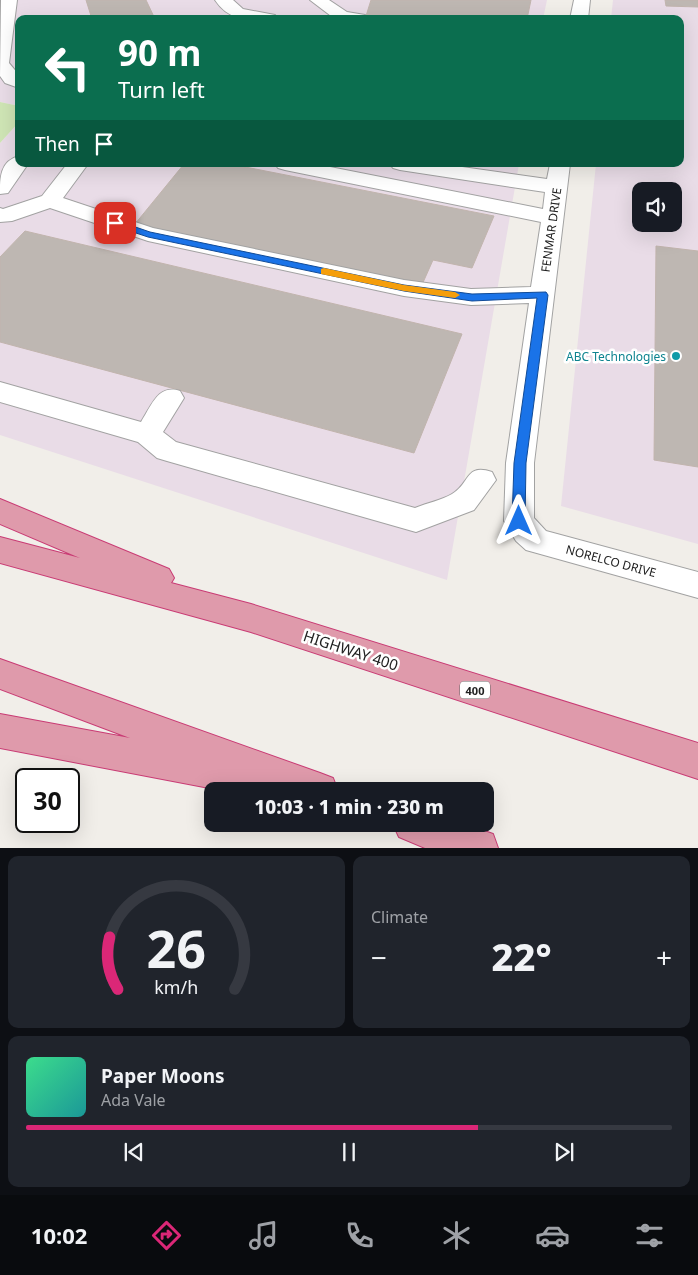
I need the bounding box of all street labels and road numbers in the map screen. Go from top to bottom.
street label: FENMAR DRIVE [537,187,565,273]
street label: NORELCO DRIVE [564,541,658,581]
street label: HIGHWAY 400 [301,625,401,675]
road number: 400 [460,682,490,698]

